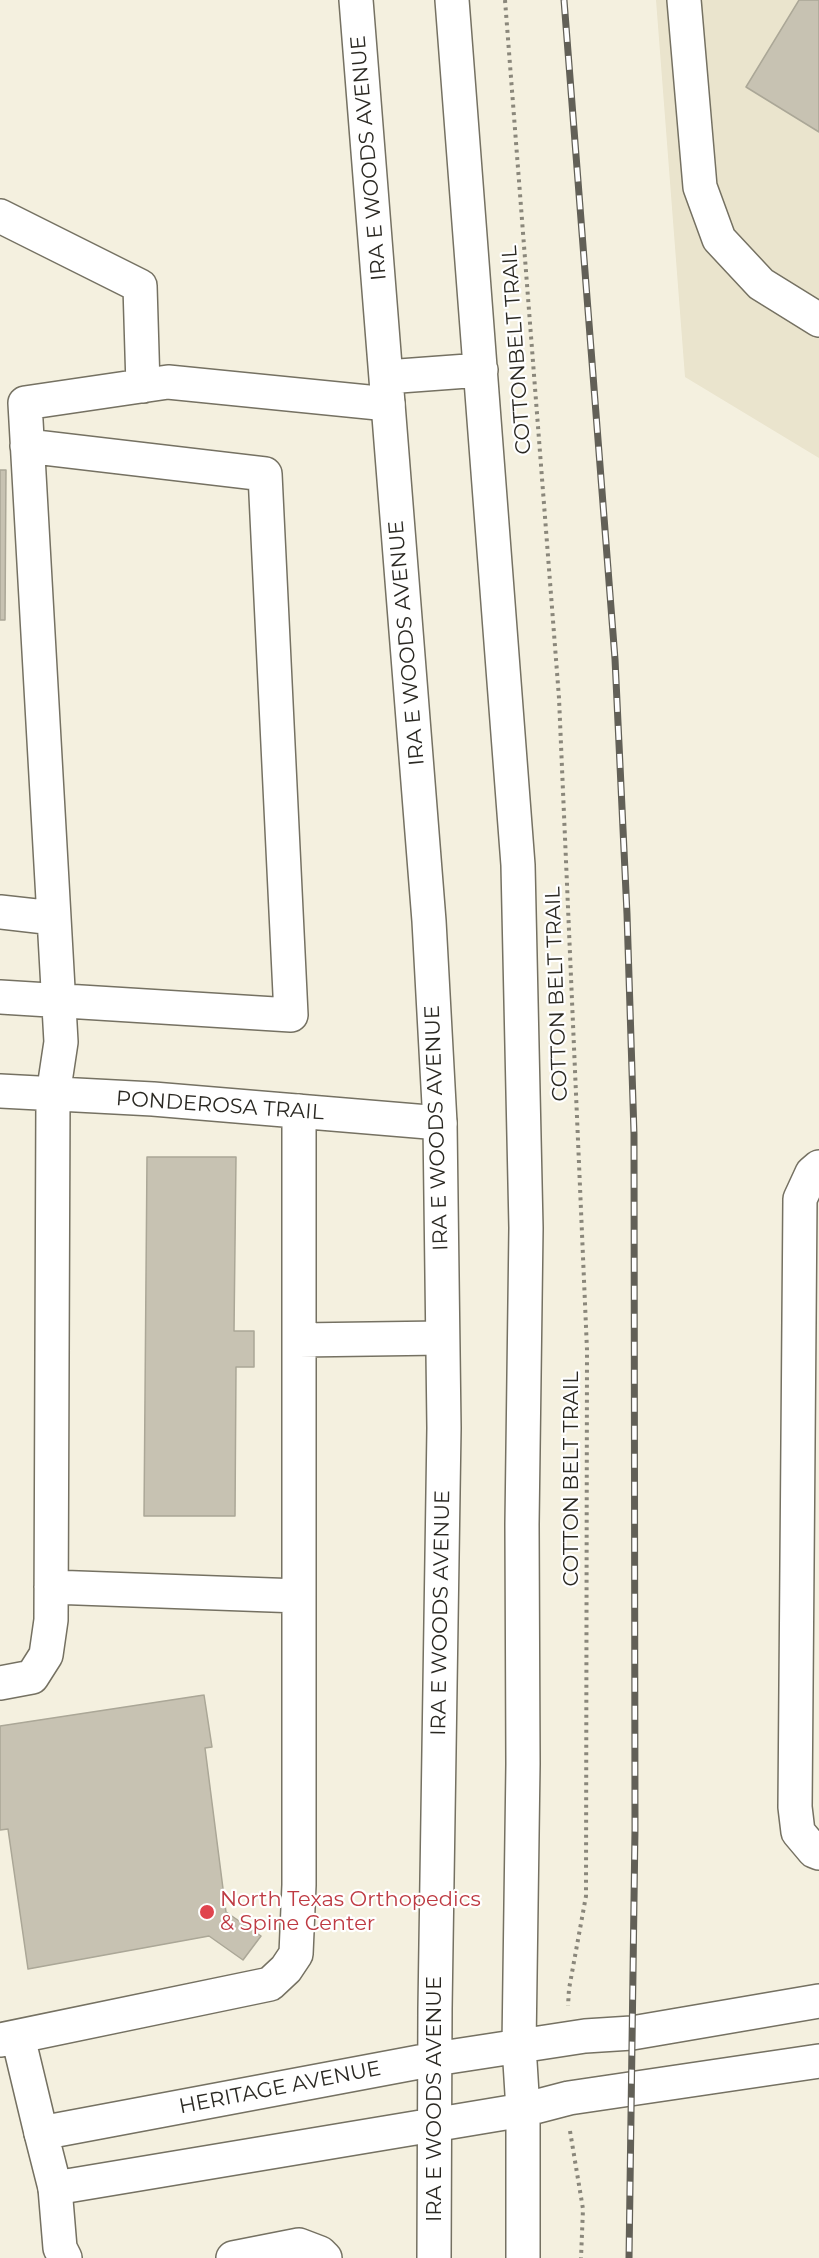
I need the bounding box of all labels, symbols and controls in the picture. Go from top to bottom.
street label: IRA E WOODS AVENUE [346,34,392,282]
street label: COTTONBELT TRAIL [497,245,537,455]
street label: IRA E WOODS AVENUE [384,519,430,767]
street label: COTTON BELT TRAIL [541,886,573,1102]
street label: IRA E WOODS AVENUE [420,1005,454,1251]
street label: PONDEROSA TRAIL [115,1086,325,1126]
street label: COTTON BELT TRAIL [559,1371,585,1587]
street label: IRA E WOODS AVENUE [426,1490,456,1736]
place label: North Texas Orthopedics & Spine Center [220,1887,481,1937]
marker: North Texas Orthopedics & Spine Center [198,1903,216,1921]
street label: IRA E WOODS AVENUE [422,1976,448,2222]
street label: HERITAGE AVENUE [177,2056,383,2120]

